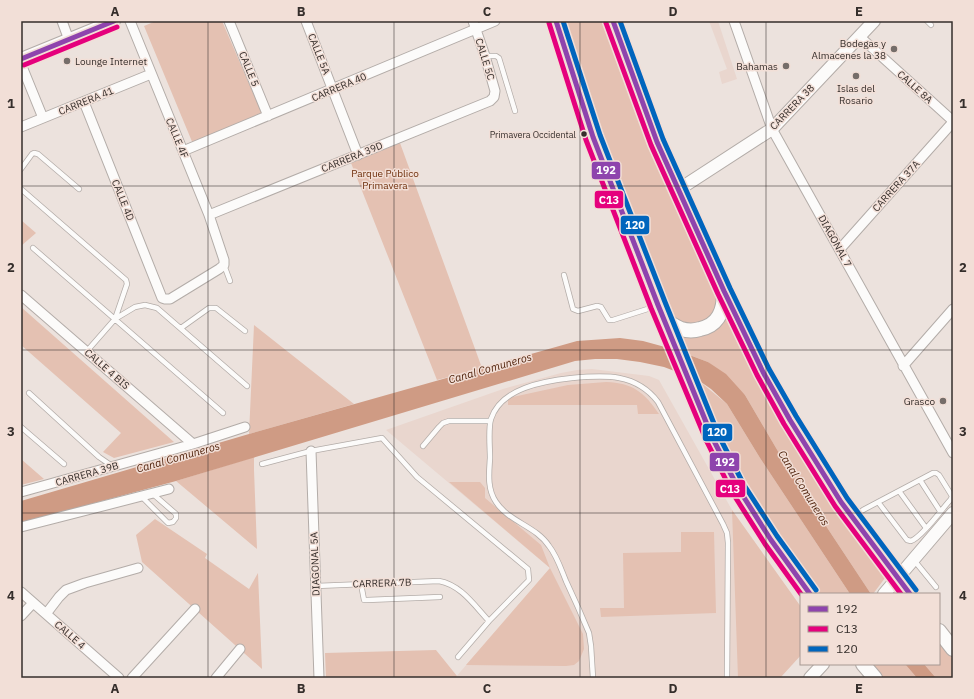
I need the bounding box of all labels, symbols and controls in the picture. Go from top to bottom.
text: A [111,3,120,20]
text: B [297,3,306,20]
text: C [483,3,492,20]
text: D [668,3,678,20]
text: E [855,3,863,20]
street label: CALLE 5A [305,32,333,77]
street label: CALLE 5C [472,37,498,81]
place label: Bodegas y Almacenes la 38 [812,37,886,62]
marker: Bodegas y Almacenes la 38 [889,44,899,54]
street label: CALLE 5 [236,49,262,89]
place label: Lounge Internet [75,55,147,68]
marker: Lounge Internet [62,56,72,66]
place label: Bahamas [736,60,778,73]
marker: Bahamas [781,61,791,71]
street label: CALLE 8A [895,68,936,107]
street label: CARRERA 40 [310,70,368,104]
marker: Islas del Rosario [851,71,861,81]
street label: CARRERA 38 [767,81,817,133]
place label: Islas del Rosario [837,82,875,107]
street label: CARRERA 41 [56,84,116,118]
text: 1 [7,95,15,112]
text: 1 [959,95,967,112]
street label: CALLE 4F [163,116,191,160]
place label: Primavera Occidental [490,129,577,140]
marker: Primavera Occidental [579,129,589,139]
street label: CARRERA 39D [319,139,385,175]
street label: CARRERA 37A [869,157,923,214]
line badge: 192 [591,161,621,180]
text: 192 [596,163,616,177]
park label: Parque Público Primavera [351,167,419,192]
street label: CALLE 4D [109,177,137,223]
line badge: C13 [594,190,624,209]
text: C13 [599,193,619,207]
street label: DIAGONAL 7 [815,213,855,269]
line badge: 120 [620,215,650,235]
text: 120 [625,218,645,232]
text: 2 [7,259,15,276]
text: 2 [959,259,967,276]
street label: CALLE 4 BIS [82,346,132,392]
water label: Canal Comuneros [447,349,533,387]
place label: Grasco [904,395,935,408]
marker: Grasco [938,396,948,406]
text: 3 [7,423,15,440]
line badge: 120 [702,423,733,442]
text: 3 [959,423,967,440]
text: 120 [707,425,727,439]
water label: Canal Comuneros [135,438,221,476]
water label: Canal Comuneros [775,448,833,528]
line badge: 192 [709,452,740,472]
text: 192 [715,455,735,469]
street label: CARRERA 39B [54,459,120,489]
line badge: C13 [715,479,746,498]
text: C13 [720,482,740,496]
street label: DIAGONAL 5A [307,531,323,596]
street label: CARRERA 7B [352,575,412,591]
text: 4 [7,587,15,604]
text: 4 [959,587,967,604]
legend [800,593,940,665]
text: 192 [836,601,858,616]
street label: CALLE 4 [52,618,88,652]
text: C13 [836,621,858,636]
text: 120 [836,641,858,656]
text: A [111,680,120,697]
text: B [297,680,306,697]
text: C [483,680,492,697]
text: D [668,680,678,697]
text: E [855,680,863,697]

